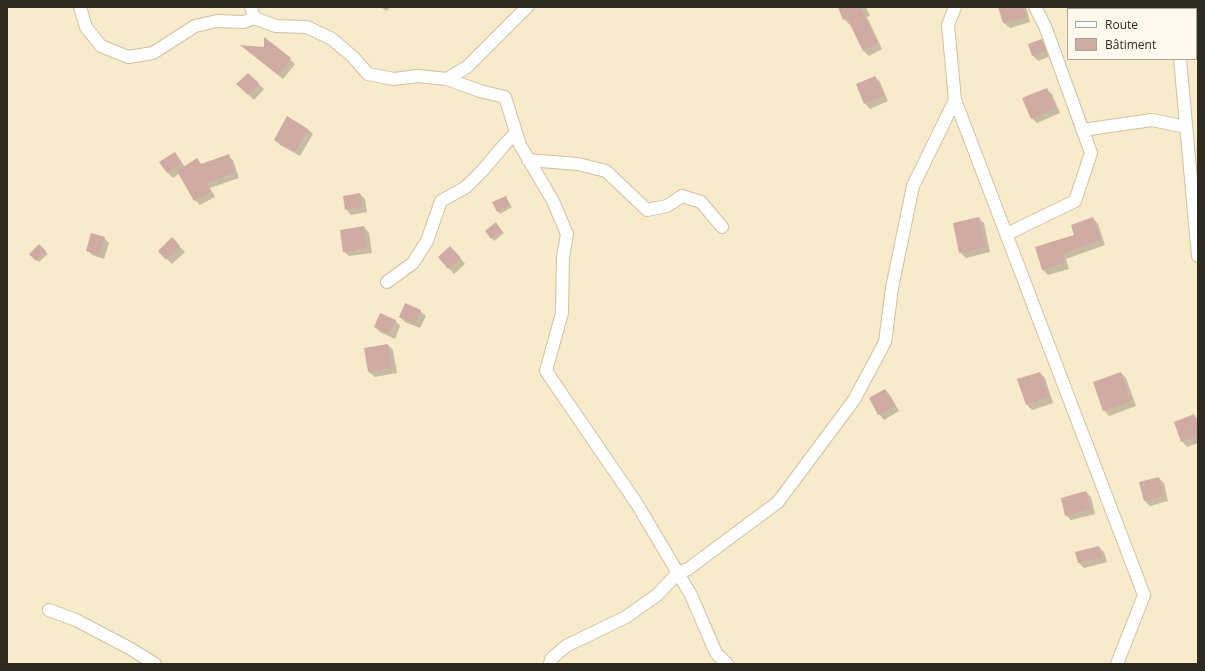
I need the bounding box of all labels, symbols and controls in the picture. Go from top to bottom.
legend [1067,8,1197,60]
text: Route [1105,16,1138,33]
text: Bâtiment [1105,36,1156,53]

